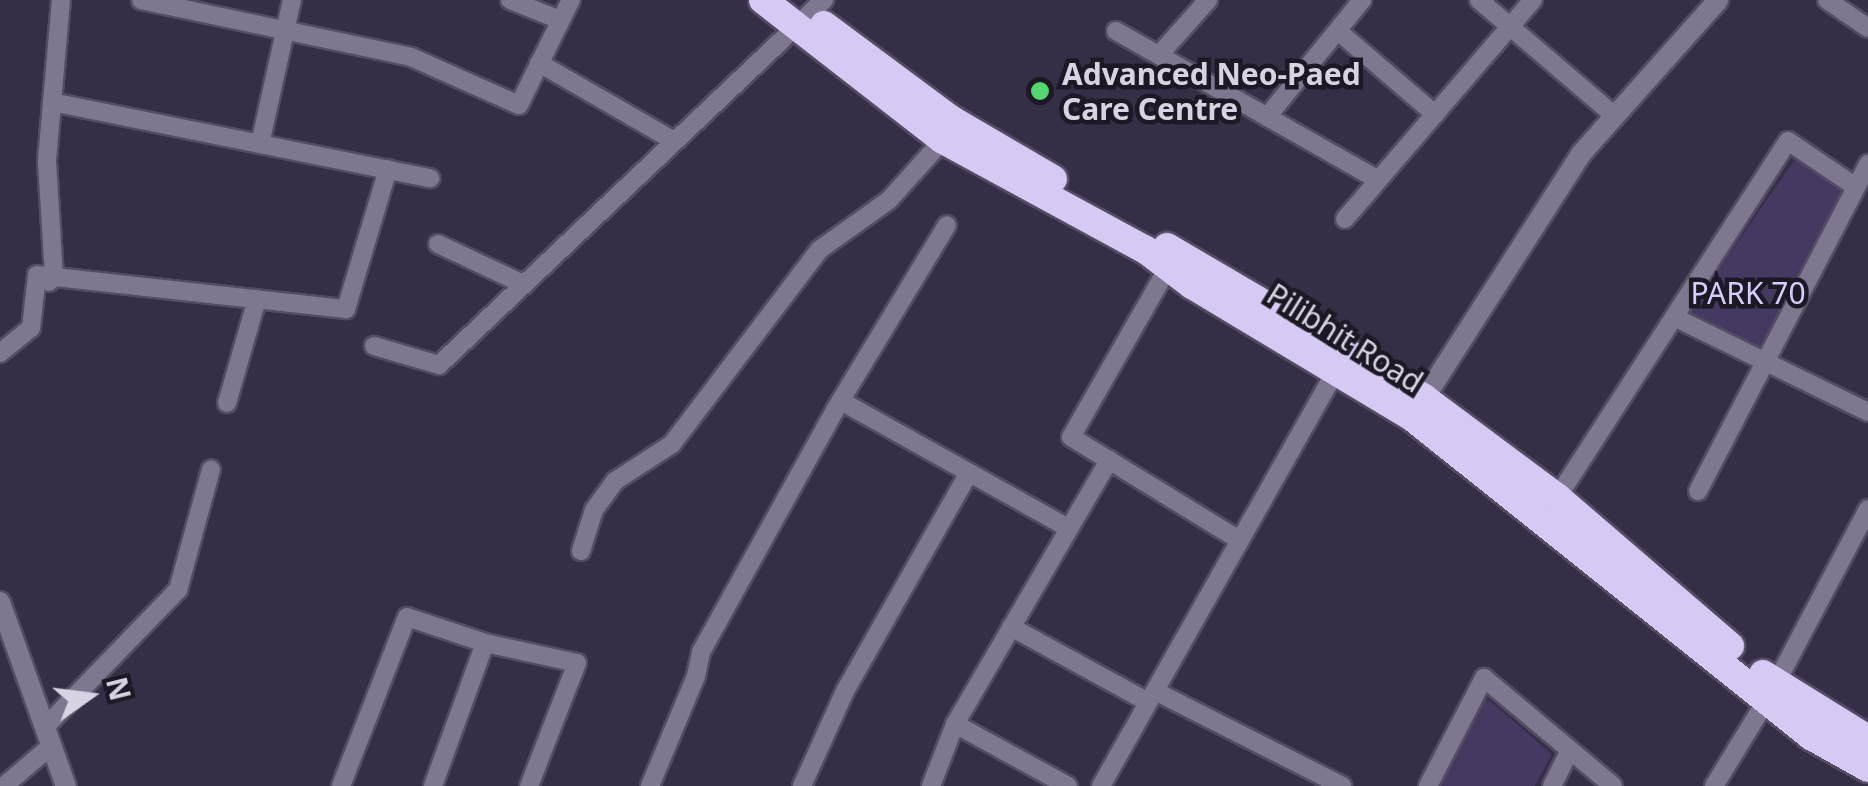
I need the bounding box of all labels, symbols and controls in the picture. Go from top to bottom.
place label: Advanced Neo-Paed Care Centre [1062,56,1361,126]
marker: Advanced Neo-Paed Care Centre [1027,78,1053,104]
park label: PARK 70 [1690,275,1806,311]
street label: Pilibhit Road [1260,276,1430,400]
north arrow [40,646,140,746]
text: N [98,673,140,704]

